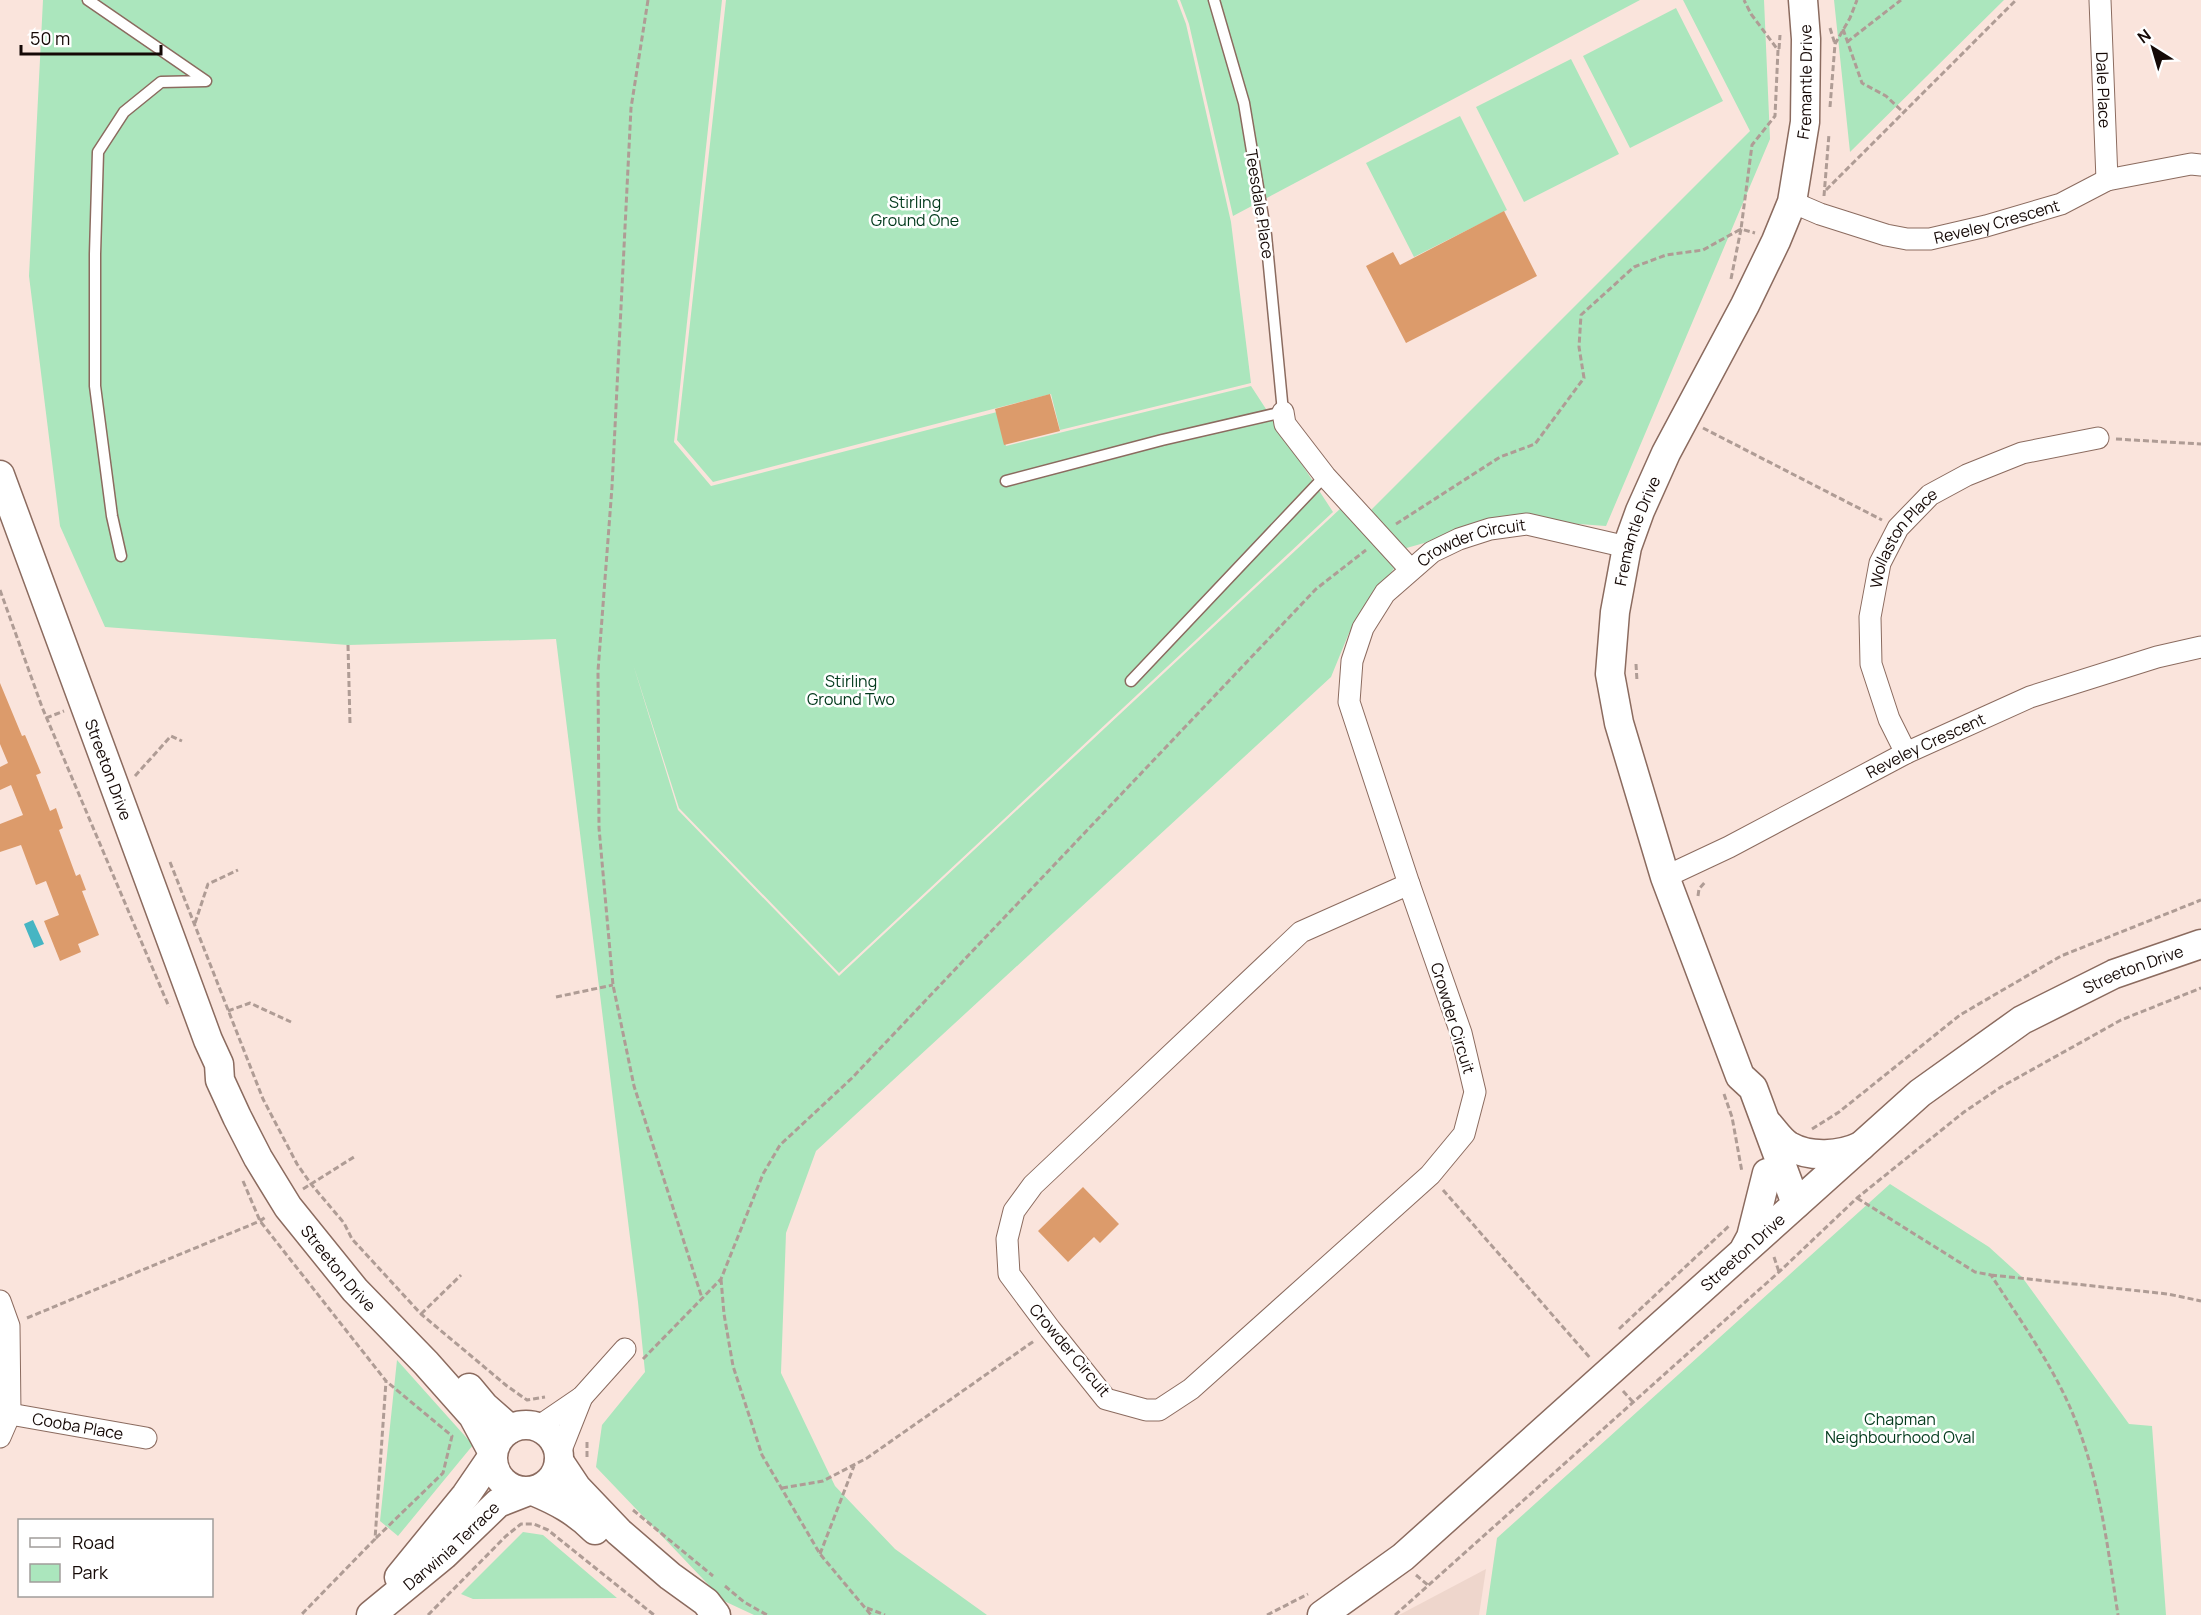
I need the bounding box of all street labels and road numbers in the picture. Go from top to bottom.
street label: Fremantle Drive [1791,24,1817,141]
street label: Dale Place [2091,51,2116,128]
street label: Teesdale Place [1241,148,1279,260]
street label: Reveley Crescent [1932,194,2062,249]
street label: Fremantle Drive [1609,472,1665,588]
street label: Wollaston Place [1865,482,1941,590]
street label: Crowder Circuit [1412,513,1527,571]
street label: Reveley Crescent [1862,708,1989,783]
street label: Streeton Drive [80,716,137,823]
street label: Streeton Drive [2079,940,2186,999]
street label: Crowder Circuit [1426,960,1480,1076]
street label: Streeton Drive [1696,1208,1790,1296]
street label: Streeton Drive [296,1220,381,1316]
street label: Crowder Circuit [1025,1299,1115,1401]
street label: Cooba Place [31,1407,125,1445]
street label: Darwinia Terrace [399,1497,504,1595]

